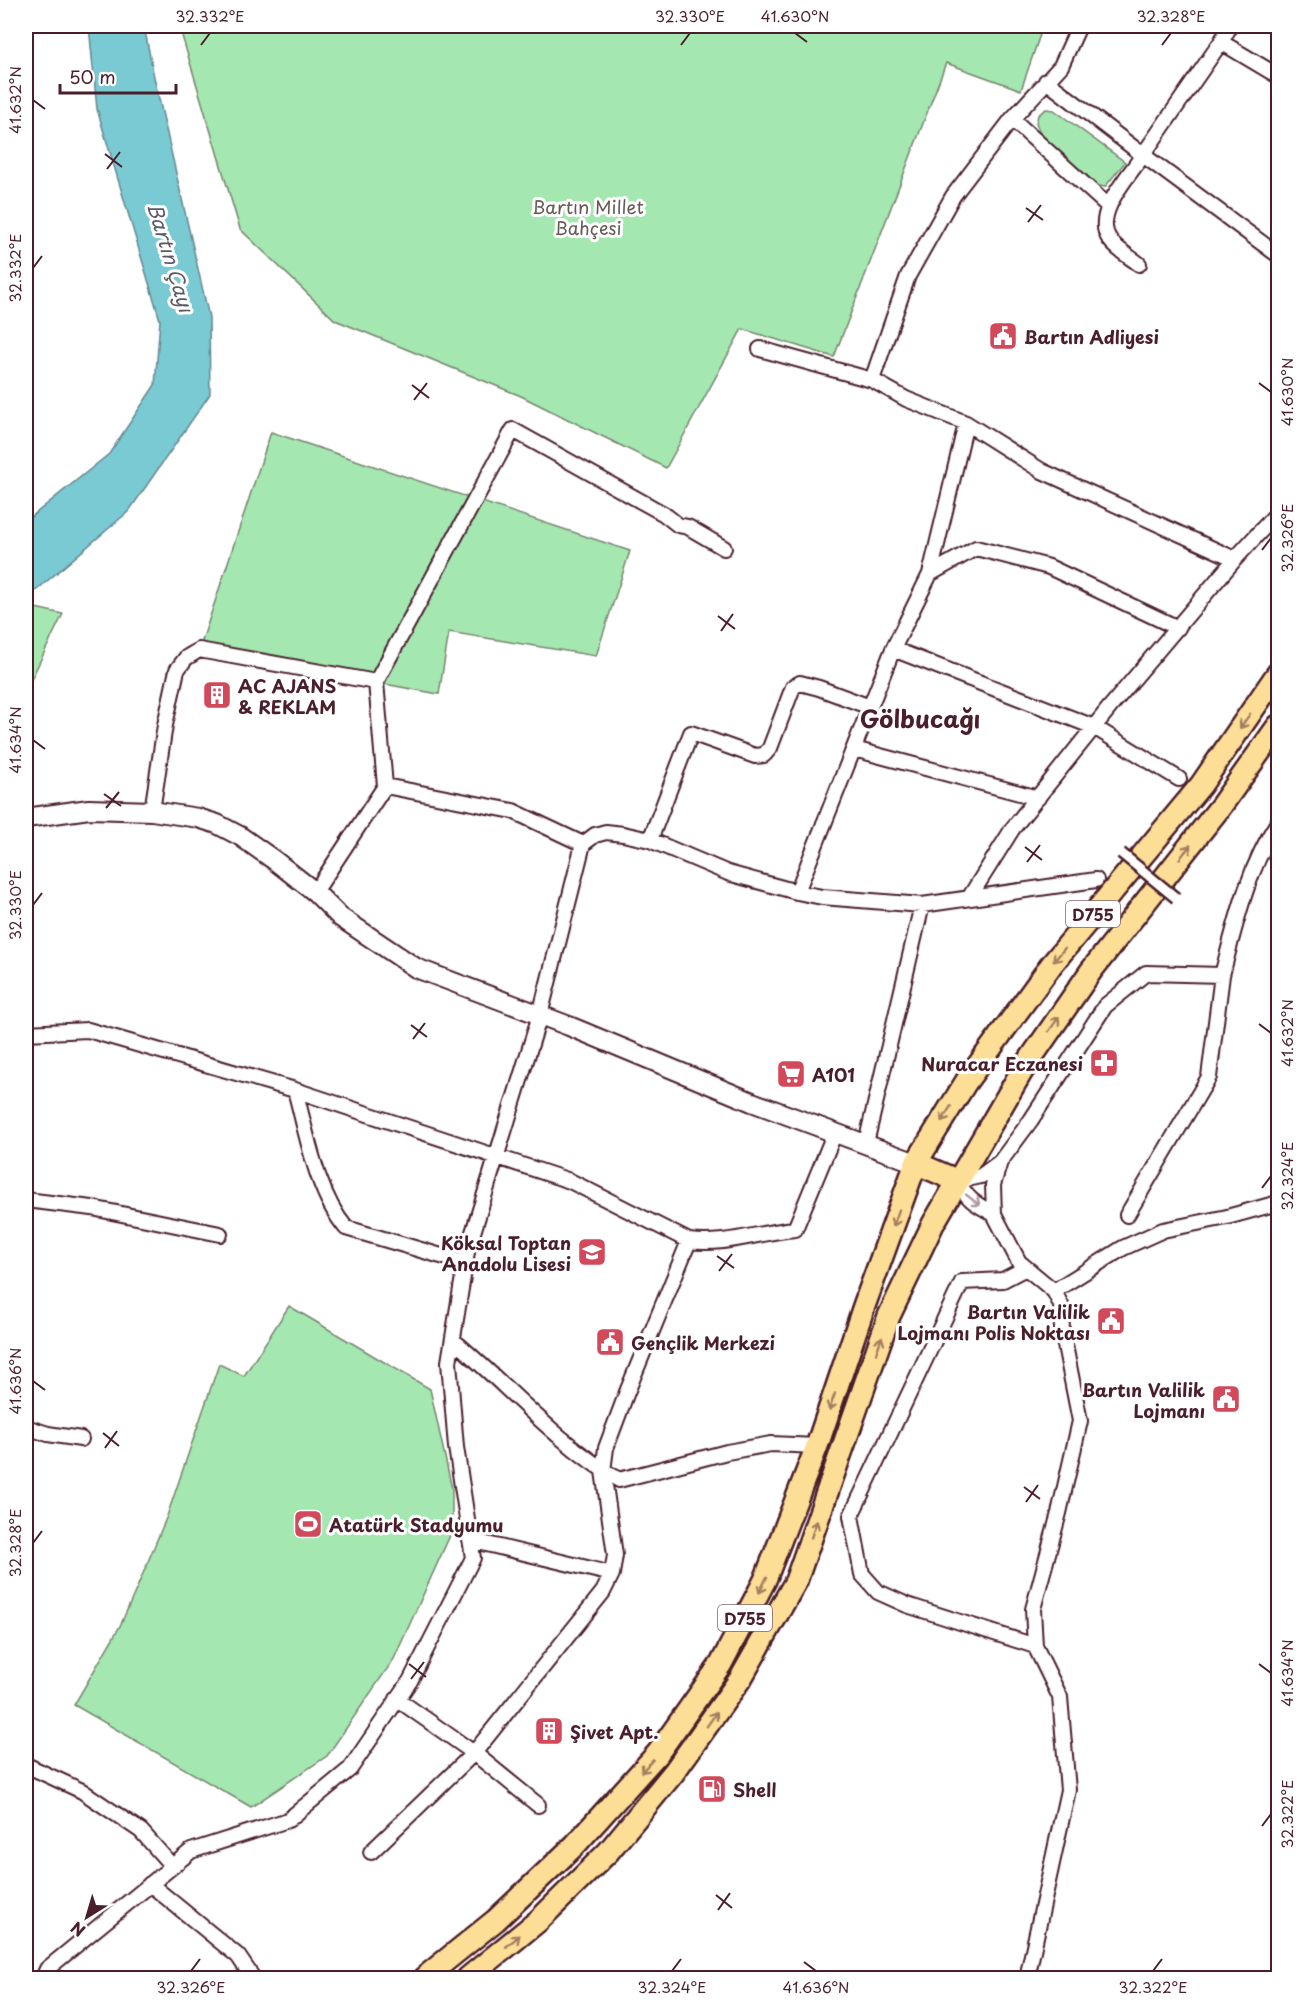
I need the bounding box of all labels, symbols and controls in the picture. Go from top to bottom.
text: 32.332°E [175,4,245,27]
text: 32.330°E [655,4,725,27]
text: 41.630°N [761,4,829,27]
text: 32.328°E [1137,4,1205,27]
scale bar [60,57,176,95]
text: 50 m [69,63,116,90]
text: 41.632°N [3,66,26,134]
park label: Bartın Millet Bahçesi [532,193,644,241]
water label: Bartın Çayı [140,198,202,317]
text: 32.332°E [3,233,26,303]
public building icon: Bartın Adliyesi [987,320,1019,352]
place label: Bartın Adliyesi [1024,323,1159,350]
text: 41.630°N [1275,358,1298,426]
text: 32.326°E [1275,504,1298,572]
place label: AC AJANS & REKLAM [238,672,336,720]
building icon: AC AJANS & REKLAM [201,679,233,711]
district label: Gölbucağı [860,700,980,736]
text: 41.634°N [3,706,26,774]
one-way arrow [1239,712,1251,728]
one-way arrow [1178,844,1191,860]
text: 32.330°E [3,870,26,940]
road number: D755 [1066,901,1120,927]
one-way arrow [1052,947,1065,963]
text: 41.632°N [1275,999,1298,1067]
one-way arrow [1048,1016,1060,1032]
pharmacy icon: Nuracar Eczanesi [1088,1047,1120,1079]
place label: Nuracar Eczanesi [921,1050,1083,1077]
supermarket icon: A101 [775,1058,807,1090]
place label: A101 [812,1061,855,1088]
one-way arrow [939,1105,951,1122]
text: 32.324°E [1275,1142,1298,1210]
one-way arrow [964,1194,980,1207]
one-way arrow [890,1208,901,1227]
place label: Köksal Toptan Anadolu Lisesi [441,1229,571,1277]
school or university icon: Köksal Toptan Anadolu Lisesi [576,1236,608,1268]
place label: Bartın Valilik Lojmanı Polis Noktası [897,1298,1090,1346]
public building icon: Bartın Valilik Lojmanı Polis Noktası [1095,1305,1127,1337]
public building icon: Gençlik Merkezi [594,1326,626,1358]
place label: Gençlik Merkezi [631,1329,775,1356]
one-way arrow [874,1336,885,1355]
text: 41.636°N [3,1347,26,1415]
place label: Bartın Valilik Lojmanı [1082,1376,1205,1424]
public building icon: Bartın Valilik Lojmanı [1210,1383,1242,1415]
one-way arrow [825,1392,836,1411]
sports icon: Atatürk Stadyumu [292,1508,324,1540]
text: 32.328°E [3,1509,26,1577]
place label: Atatürk Stadyumu [329,1511,504,1538]
one-way arrow [809,1520,820,1539]
one-way arrow [756,1575,768,1593]
road number: D755 [718,1605,772,1631]
text: 41.634°N [1275,1639,1298,1707]
one-way arrow [706,1711,718,1727]
building icon: Şivet Apt. [533,1715,565,1747]
place label: Şivet Apt. [570,1718,659,1745]
one-way arrow [640,1758,654,1773]
fuel station icon: Shell [696,1773,728,1805]
place label: Shell [733,1776,776,1803]
text: 32.322°E [1275,1780,1298,1848]
north arrow [57,1887,117,1947]
text: N [65,1916,90,1943]
one-way arrow [505,1934,520,1948]
text: 32.326°E [157,1975,225,1998]
text: 32.324°E [638,1975,706,1998]
text: 41.636°N [782,1975,850,1998]
text: 32.322°E [1119,1975,1187,1998]

